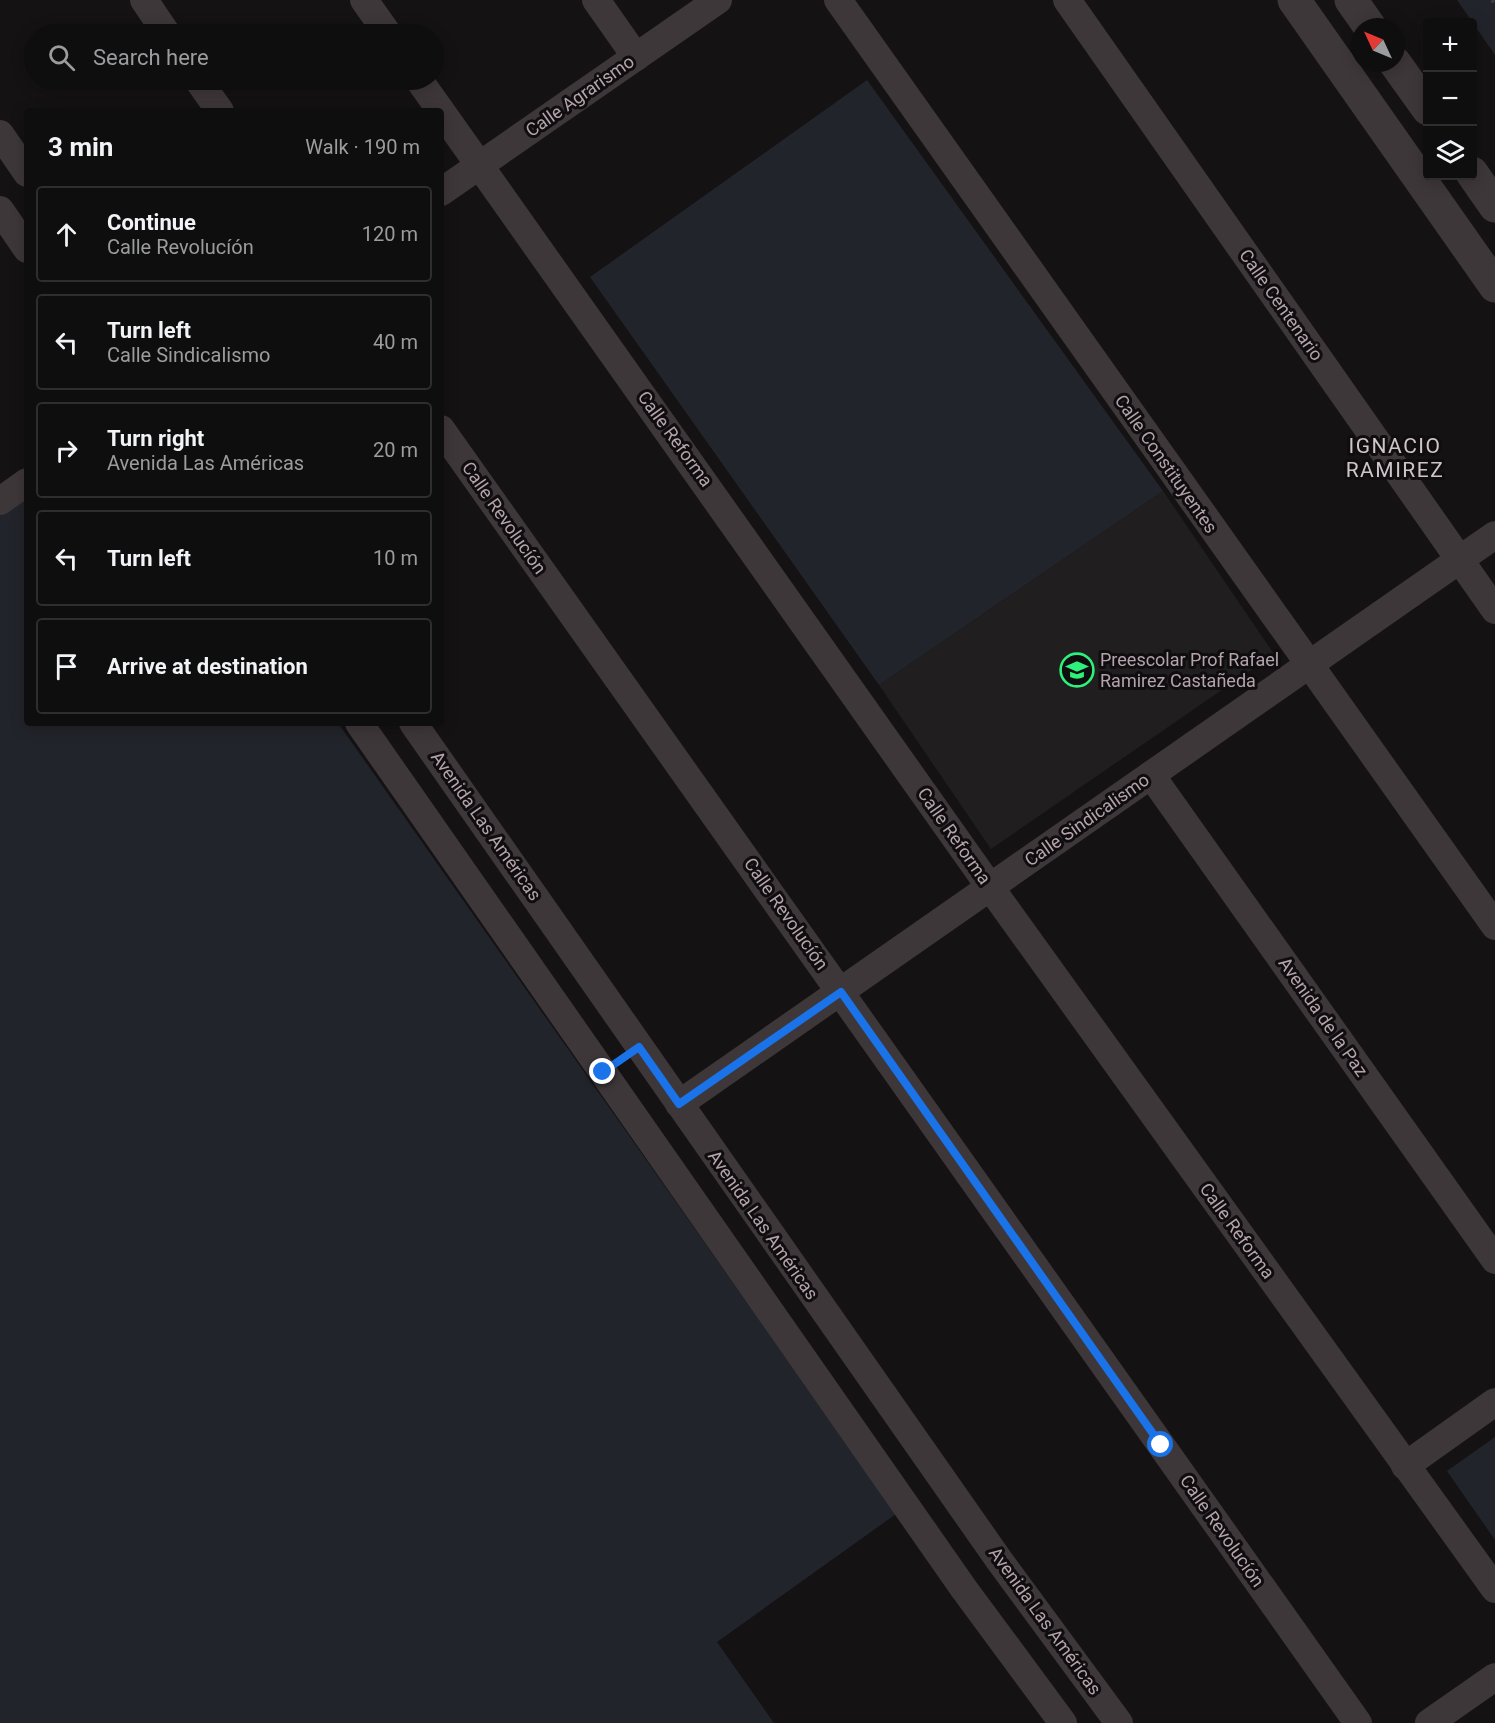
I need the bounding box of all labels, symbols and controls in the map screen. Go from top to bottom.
north arrow [1351,18,1405,72]
map controls [1423,18,1477,180]
button: + [1423,18,1477,72]
search box [24,24,444,90]
icon: search [45,41,78,74]
text: Search here [93,45,209,70]
street label: Calle Agrarismo [521,50,638,141]
button: − [1423,72,1477,126]
button: layers [1423,126,1477,180]
text: 3 min [48,132,113,162]
text: Walk · 190 m [305,135,420,159]
text: Continue [107,210,196,235]
icon: ahead [50,218,83,251]
text: 120 m [362,222,418,246]
text: Calle Revolucíón [107,235,254,259]
street label: Calle Centenario [1235,245,1328,365]
text: Turn left [107,318,191,343]
icon: left [50,326,83,359]
text: 40 m [373,330,418,354]
text: Calle Sindicalismo [107,343,270,367]
street label: Calle Reforma [634,387,717,491]
street label: Calle Constituyentes [1111,390,1222,537]
text: Turn right [107,426,204,451]
icon: right [50,434,83,467]
district label: IGNACIO RAMIREZ [1346,434,1444,482]
text: 20 m [373,438,418,462]
text: Avenida Las Américas [107,451,304,475]
street label: Calle Revolucíón [458,458,551,578]
icon: left [50,542,83,575]
text: Turn left [107,546,191,571]
text: 10 m [373,546,418,570]
place label: Preescolar Prof Rafael Ramirez Castañeda [1100,649,1279,691]
icon: arrive [50,650,83,683]
school or university icon: Preescolar Prof Rafael Ramirez Castañeda [1059,652,1095,688]
text: Arrive at destination [107,654,308,679]
street label: Avenida Las Américas [427,747,546,904]
street label: Calle Sindicalismo [1020,769,1153,870]
street label: Calle Reforma [913,783,995,888]
street label: Calle Revolucíón [740,854,833,974]
street label: Avenida de la Paz [1274,953,1372,1081]
route end [589,1058,615,1084]
street label: Avenida Las Américas [704,1146,823,1303]
street label: Calle Reforma [1196,1179,1279,1283]
route start [1147,1431,1173,1457]
street label: Calle Revolucíón [1176,1471,1269,1591]
street label: Avenida Las Américas [985,1543,1106,1699]

